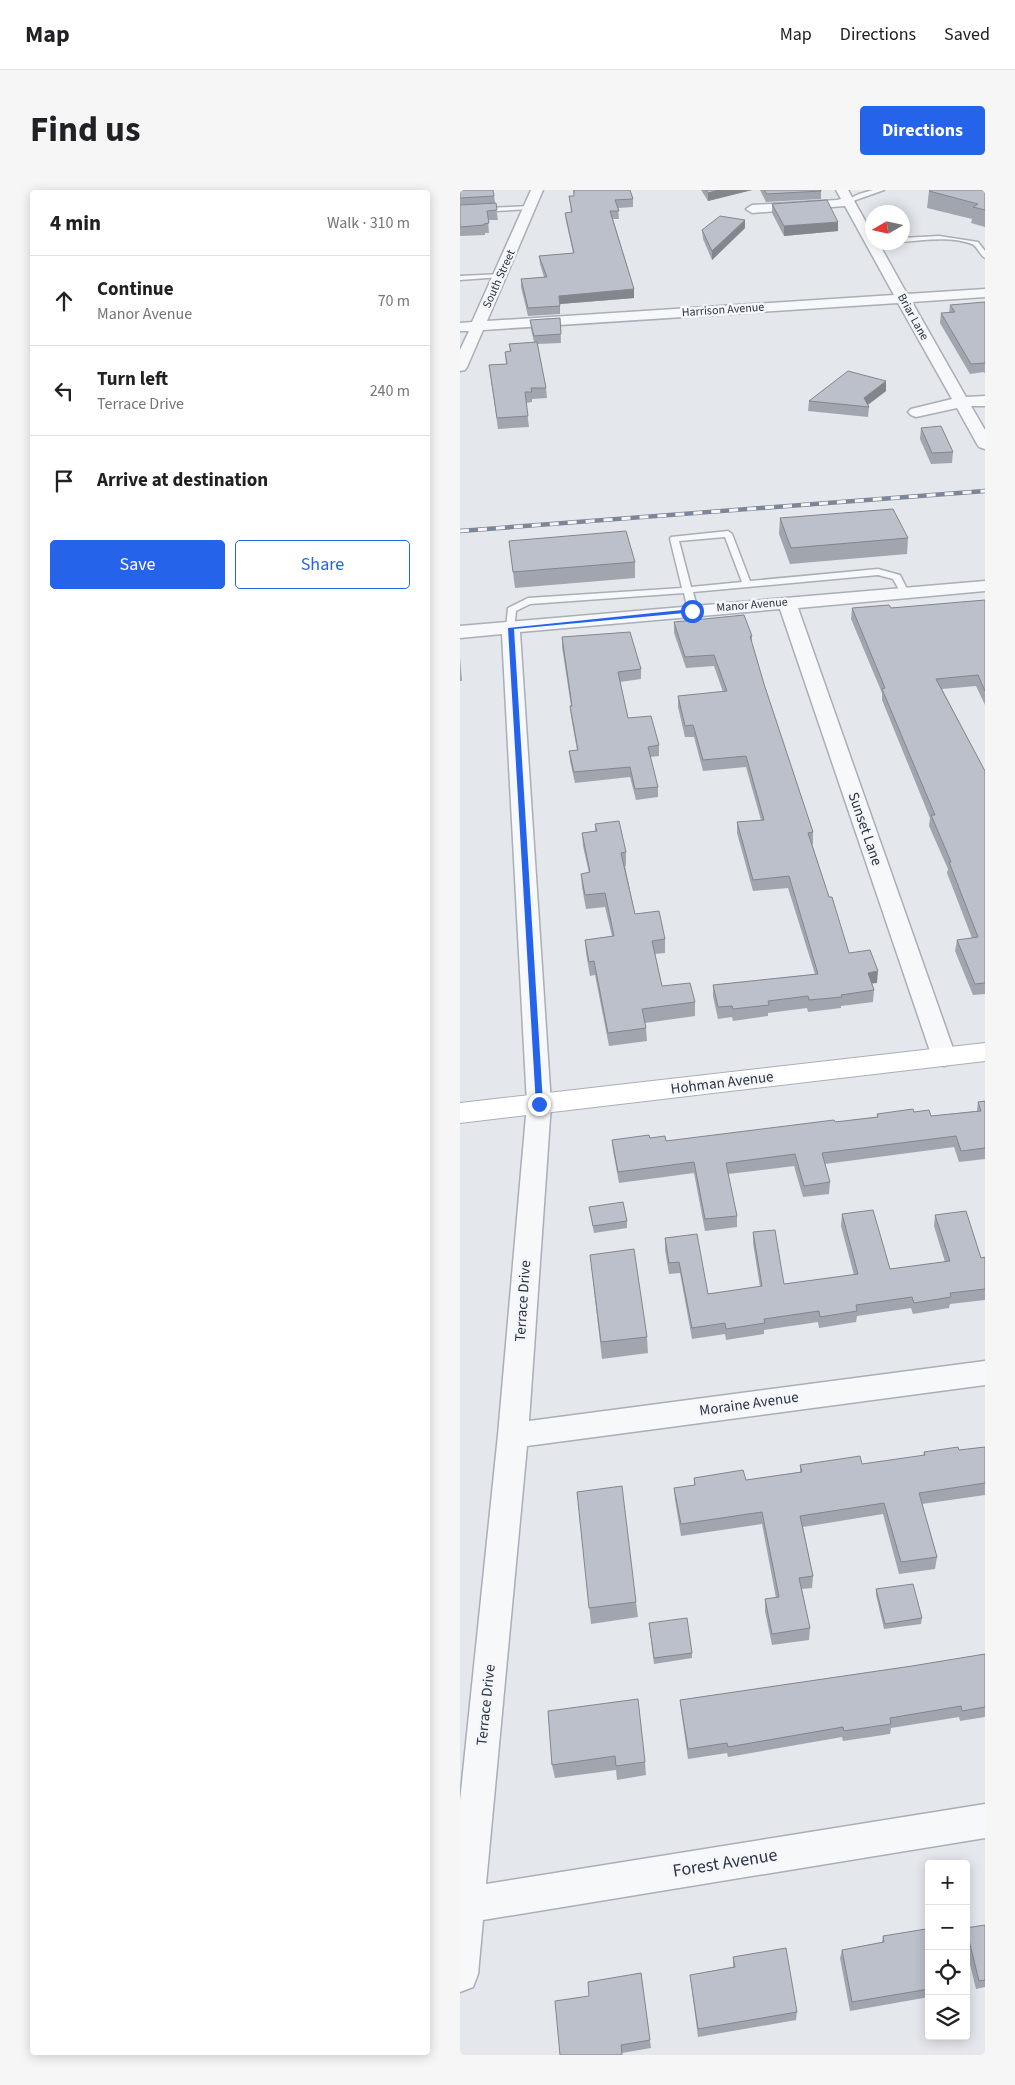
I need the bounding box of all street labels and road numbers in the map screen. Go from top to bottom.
street label: South Street [479,247,519,311]
street label: Briar Lane [893,290,933,344]
street label: Harrison Avenue [681,299,765,321]
street label: Manor Avenue [716,593,788,617]
street label: Sunset Lane [843,789,887,869]
street label: Hohman Avenue [669,1066,775,1100]
street label: Terrace Drive [510,1260,536,1342]
street label: Moraine Avenue [698,1387,800,1421]
street label: Terrace Drive [471,1663,501,1747]
street label: Forest Avenue [671,1842,779,1884]

